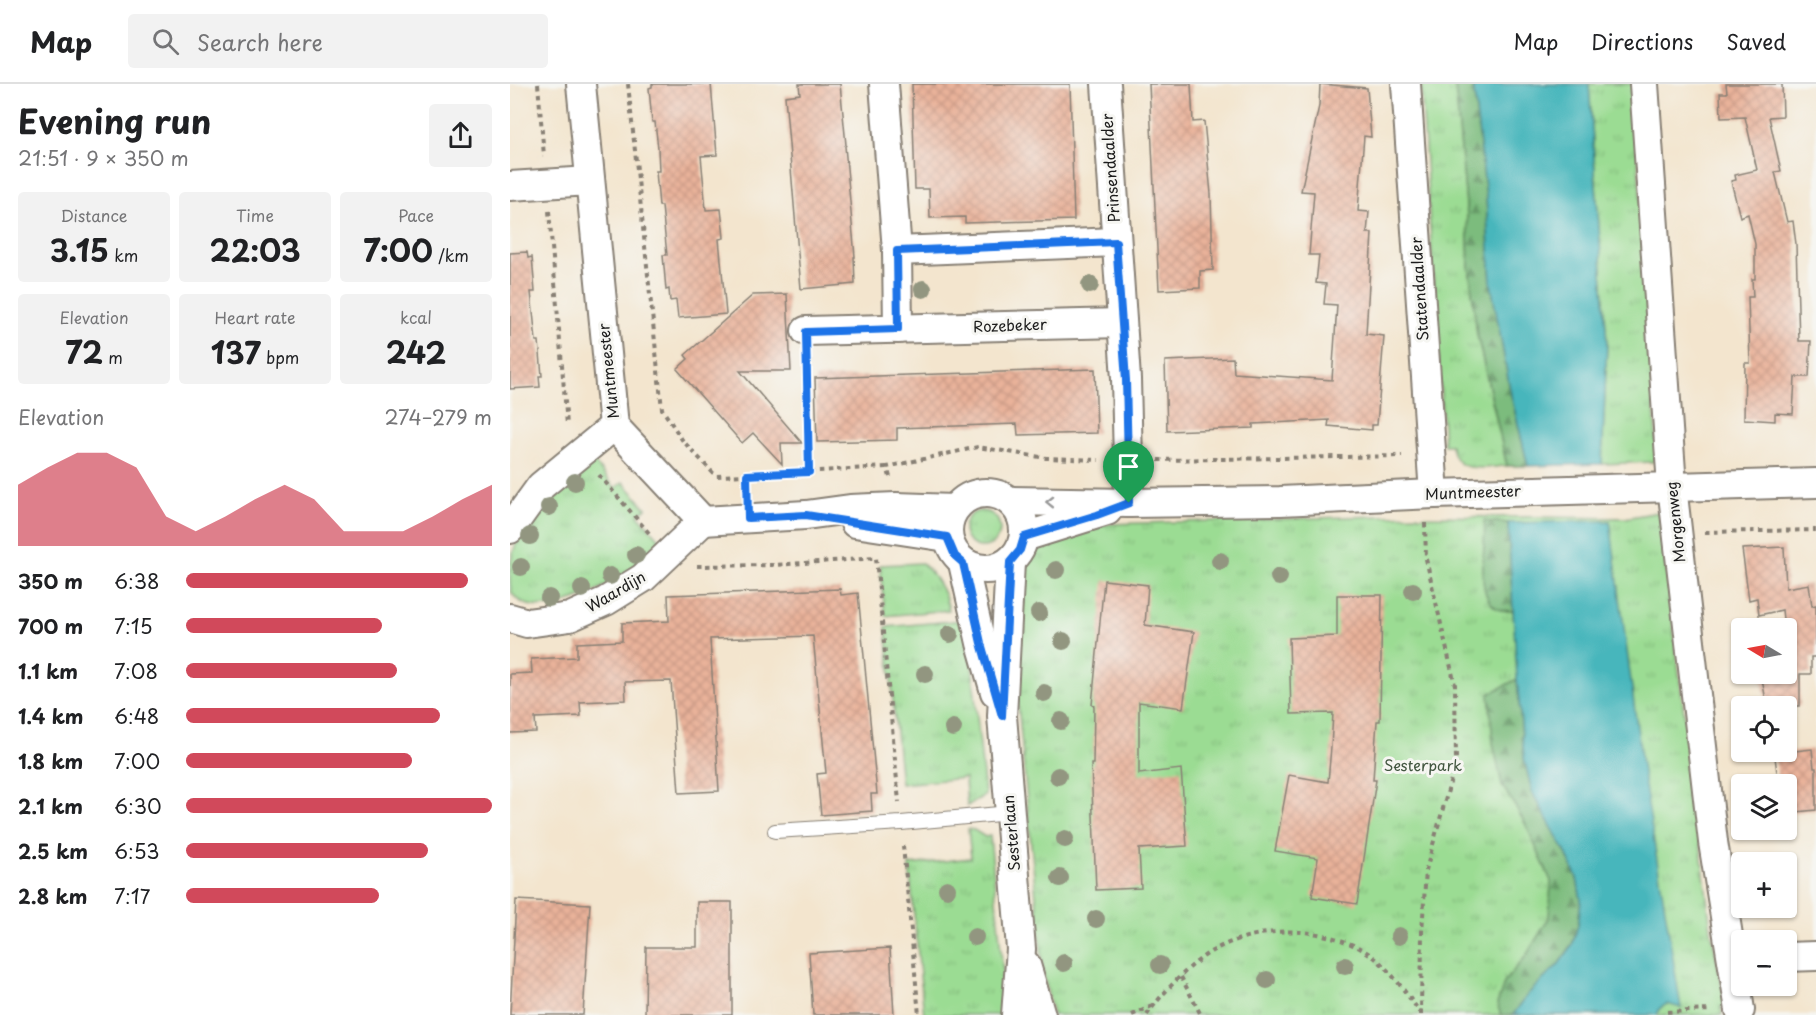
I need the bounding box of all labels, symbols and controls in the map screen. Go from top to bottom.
search box [128,14,548,68]
text: Map [30,20,92,63]
icon: search [149,25,182,58]
text: Search here [197,25,323,58]
text: Map [1513,25,1558,57]
text: Directions [1591,25,1693,57]
text: Saved [1726,25,1786,57]
text: Evening run [18,95,211,145]
button: share [429,104,492,167]
street label: Prinsendaalder [1094,113,1125,223]
text: 21:51 · 9 × 350 m [18,143,189,173]
text: Distance [60,203,128,227]
text: Time [236,203,274,227]
text: Pace [398,203,434,227]
text: 3.15 [50,227,109,272]
text: 22:03 [209,227,301,272]
text: 7:00 [363,227,433,272]
street label: Statendaalder [1403,236,1434,342]
text: km [109,243,138,267]
text: /km [433,243,469,267]
text: Elevation [59,305,129,329]
text: Heart rate [215,305,295,329]
text: kcal [400,305,432,329]
street label: Rozebeker [973,312,1047,337]
street label: Muntmeester [591,322,624,420]
text: 72 [65,329,103,374]
text: 137 [211,329,261,374]
text: 242 [386,329,446,374]
text: m [103,345,123,369]
text: bpm [261,345,299,369]
text: Elevation [18,402,104,432]
text: 274–279 m [384,402,492,432]
pin [1103,441,1154,503]
icon: arrive [1112,450,1145,483]
street label: Muntmeester [1425,478,1521,505]
street label: Morgenweg [1659,480,1690,564]
one-way arrow [1045,496,1054,508]
street label: Waardijn [581,564,649,617]
text: 350 m [18,566,83,596]
text: 6:38 [114,566,159,596]
text: 700 m [18,611,83,641]
text: 7:15 [114,611,153,641]
north arrow [1731,618,1797,684]
map controls [1731,618,1797,996]
text: 1.1 km [18,656,78,686]
text: 7:08 [114,656,158,686]
button: locate [1731,696,1797,762]
text: 1.4 km [18,701,84,731]
text: 6:48 [114,701,159,731]
text: 1.8 km [18,746,83,776]
text: 7:00 [114,746,160,776]
park label: Sesterpark [1384,753,1462,776]
button: layers [1731,774,1797,840]
text: 2.1 km [18,791,83,821]
text: 6:30 [114,791,162,821]
street label: Sesterlaan [996,794,1025,872]
text: 2.5 km [18,836,88,866]
text: 6:53 [114,836,159,866]
button: + [1731,852,1797,918]
text: 2.8 km [18,881,87,911]
text: 7:17 [114,881,150,911]
button: − [1731,930,1797,996]

